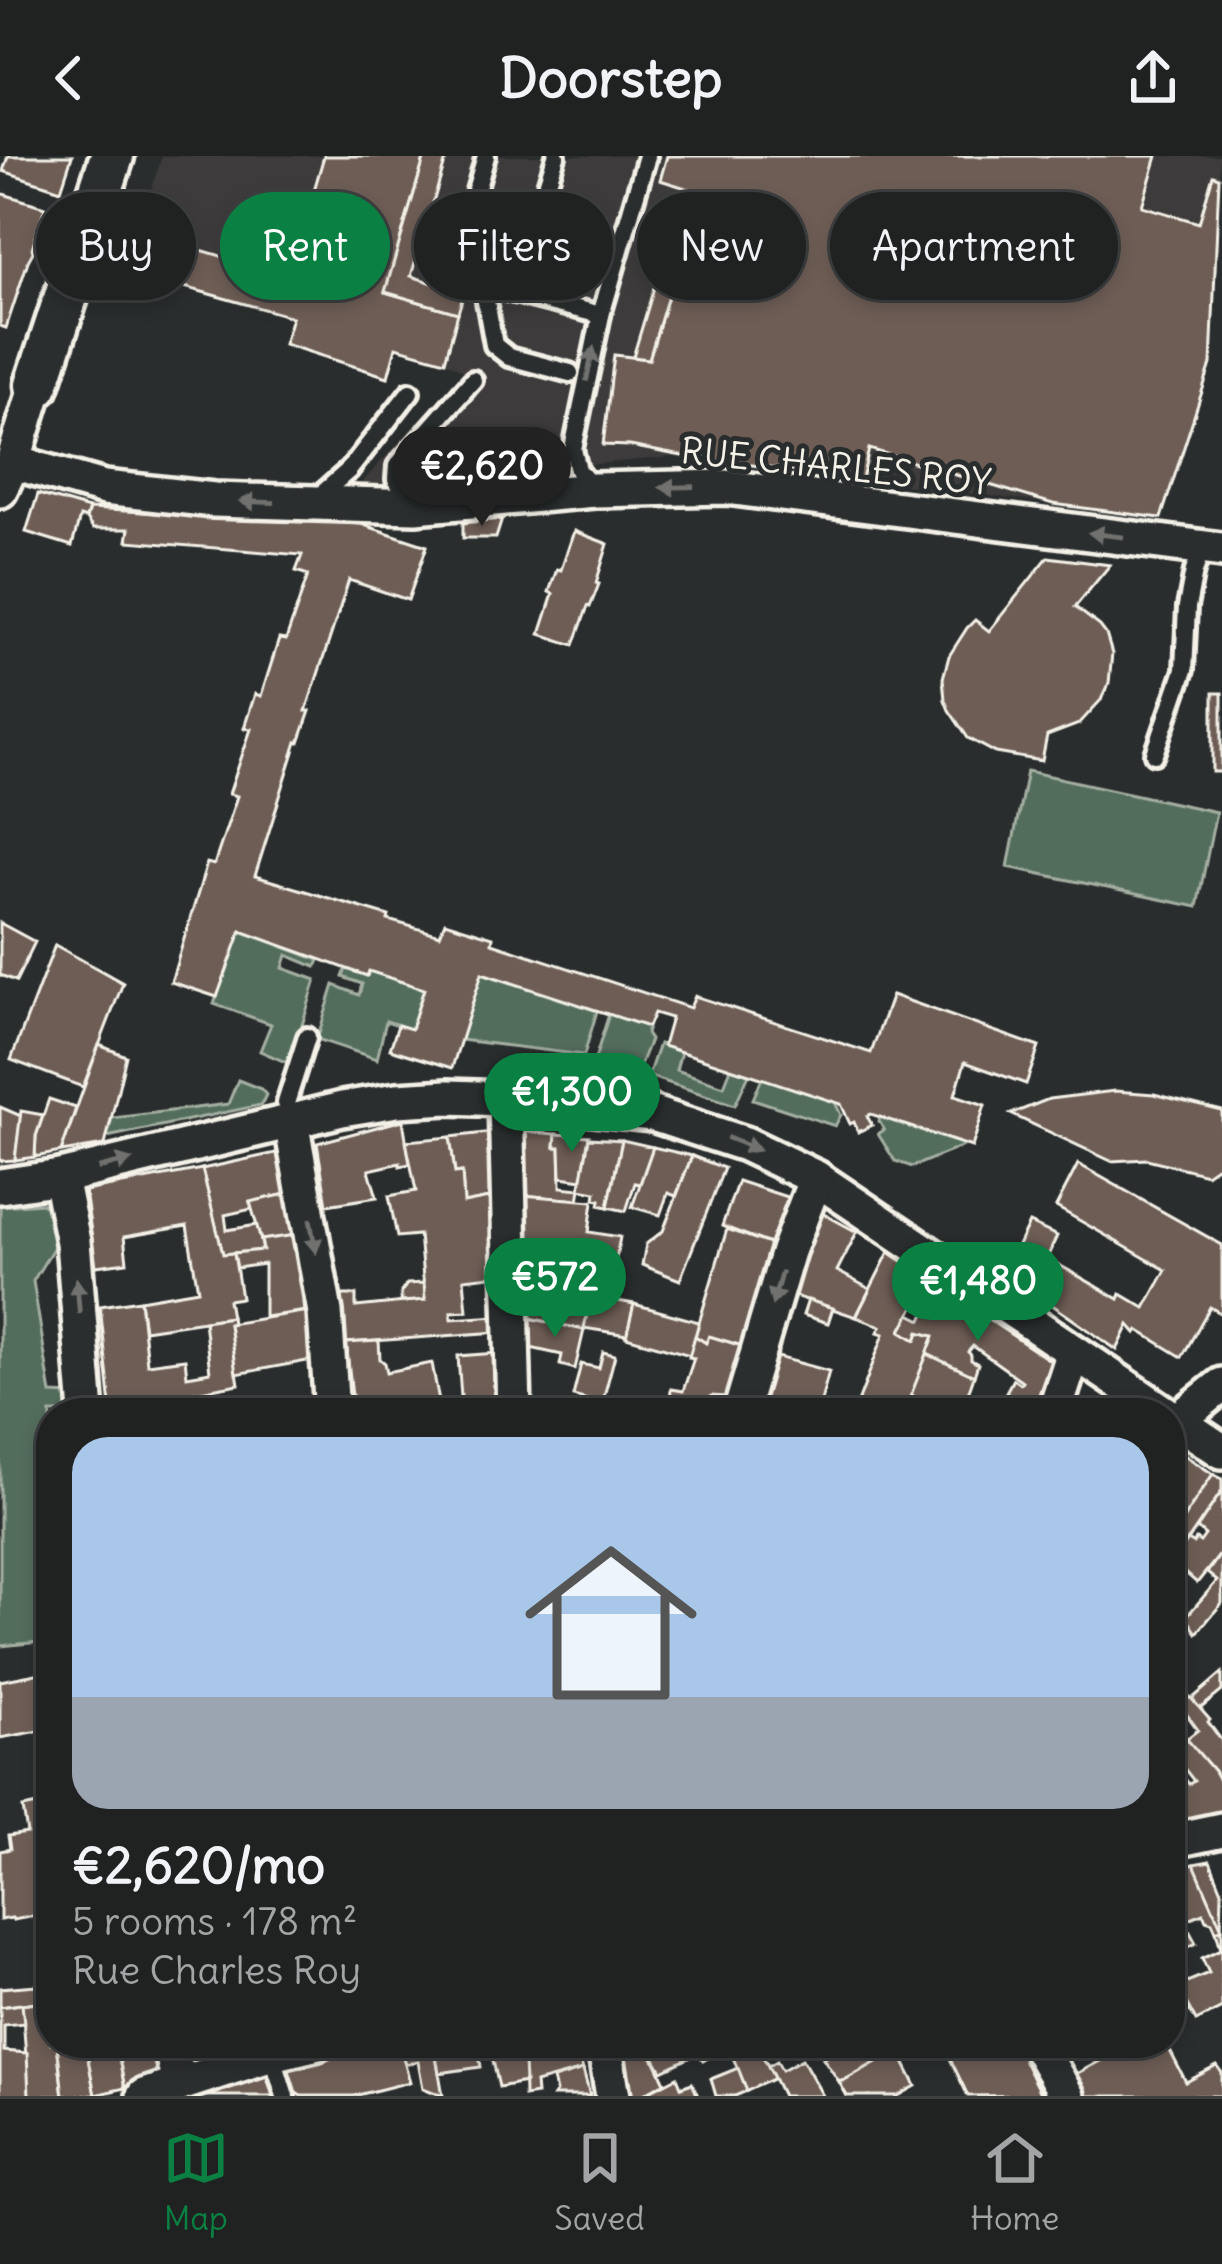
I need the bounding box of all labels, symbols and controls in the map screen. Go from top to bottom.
text: Doorstep [499,44,723,112]
icon: back [36,45,102,111]
icon: share [1120,45,1186,111]
chip: Buy [36,192,196,300]
chip: Rent [220,192,390,300]
chip: Filters [414,192,613,300]
chip: New [637,192,806,300]
chip: Apartment [830,192,1118,300]
one-way arrow [582,345,601,383]
pin: €2,620 [384,427,580,529]
street label: RUE CHARLES ROY [679,428,993,505]
text: €2,620 [420,441,544,490]
one-way arrow [657,478,695,497]
one-way arrow [237,492,275,511]
one-way arrow [1087,525,1124,544]
pin: €1,300 [474,1053,670,1155]
text: €1,300 [511,1067,633,1116]
one-way arrow [726,1135,762,1154]
one-way arrow [96,1154,133,1173]
one-way arrow [304,1218,322,1256]
pin: €572 [484,1238,626,1340]
pin: €1,480 [880,1242,1076,1344]
text: €572 [511,1252,599,1301]
text: €1,480 [919,1256,1037,1305]
one-way arrow [767,1270,785,1307]
one-way arrow [68,1277,87,1314]
icon: home [503,1515,719,1731]
text: €2,620/mo [72,1833,325,1897]
text: 5 rooms · 178 m² [72,1897,357,1946]
text: Rue Charles Roy [72,1946,361,1995]
tab: Map [163,2125,229,2239]
tab: Saved [554,2125,645,2239]
tab: Home [970,2125,1059,2239]

